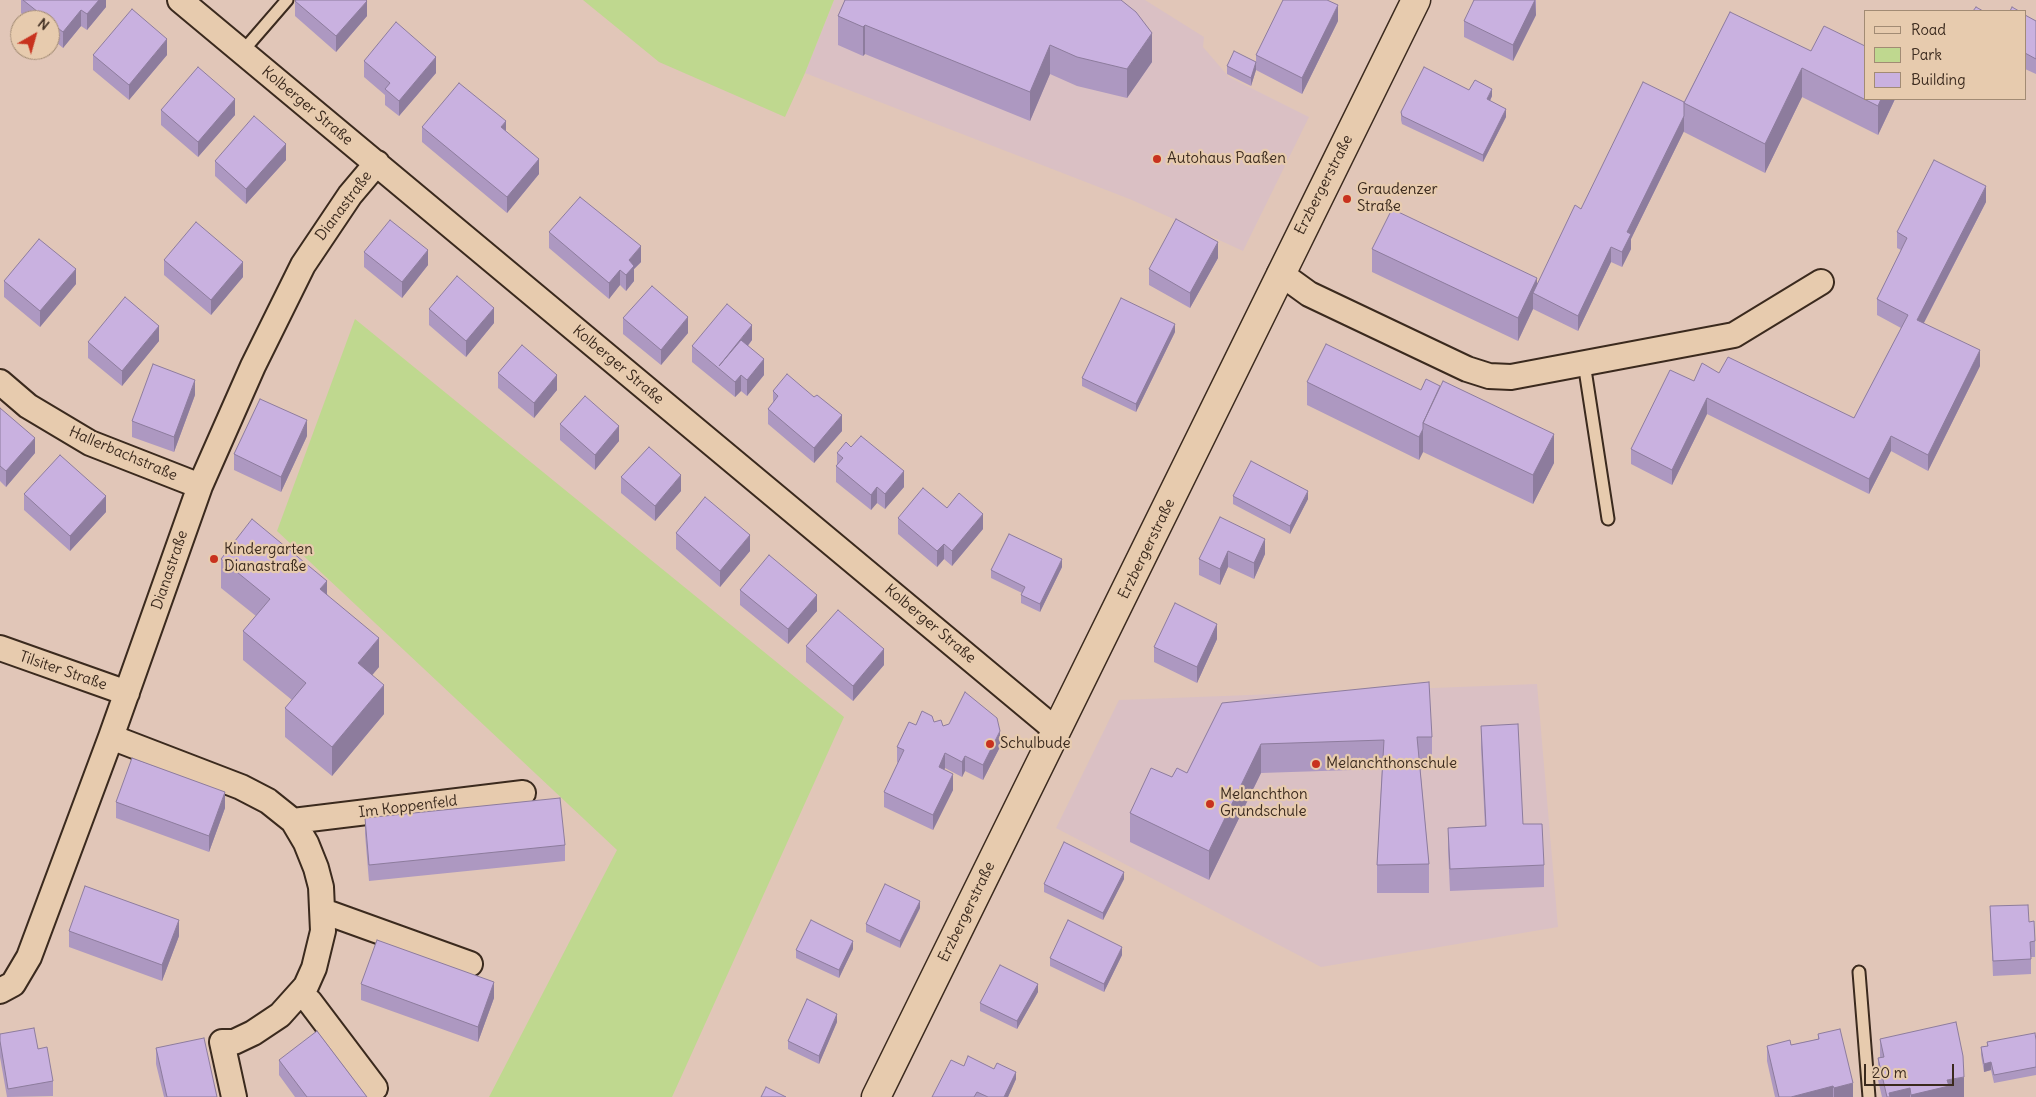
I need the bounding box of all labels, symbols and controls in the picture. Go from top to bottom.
north arrow [10,10,60,60]
legend [1864,10,2026,100]
text: N [34,14,53,34]
text: Road [1911,20,1946,39]
text: Park [1911,45,1942,64]
street label: Kolberger Straße [258,63,356,149]
text: Building [1911,70,1966,89]
street label: Erzbergerstraße [1291,132,1357,238]
place label: Autohaus Paaßen [1167,150,1286,168]
marker: Autohaus Paaßen [1151,153,1163,165]
street label: Dianastraße [312,168,376,244]
place label: Graudenzer Straße [1357,181,1438,216]
marker: Graudenzer Straße [1341,193,1353,205]
street label: Kolberger Straße [569,322,667,408]
street label: Hallerbachstraße [66,423,180,485]
street label: Erzbergerstraße [1115,496,1179,602]
street label: Dianastraße [148,528,192,612]
place label: Kindergarten Dianastraße [224,541,313,576]
marker: Kindergarten Dianastraße [208,553,220,565]
street label: Kolberger Straße [881,581,979,667]
street label: Tilsiter Straße [17,648,109,694]
place label: Schulbude [1000,735,1070,753]
marker: Schulbude [984,738,996,750]
place label: Melanchthonschule [1326,755,1457,773]
marker: Melanchthonschule [1310,758,1322,770]
place label: Melanchthon Grundschule [1220,786,1308,821]
street label: Im Koppenfeld [358,792,458,822]
marker: Melanchthon Grundschule [1204,798,1216,810]
street label: Erzbergerstraße [935,859,999,965]
scale bar [1866,1054,1956,1086]
text: 20 m [1872,1063,1907,1082]

